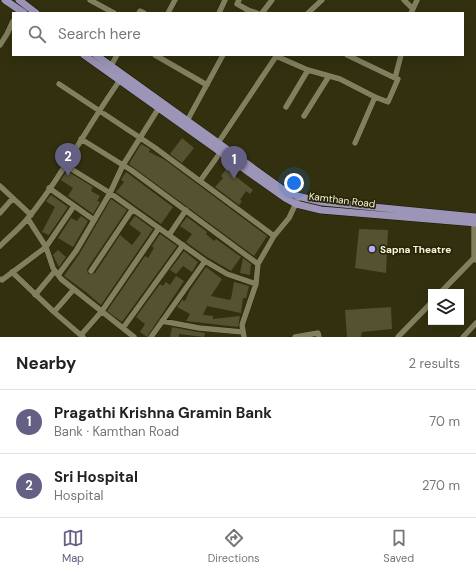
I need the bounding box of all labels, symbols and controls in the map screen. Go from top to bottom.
search box [12,12,464,56]
icon: search [26,23,48,45]
text: Search here [58,24,141,44]
pin: 2 [55,143,81,176]
pin: 1 [221,146,247,179]
your location [284,173,304,193]
street label: Kamthan Road [308,189,376,211]
place label: Sapna Theatre [380,243,451,256]
marker: Sapna Theatre [367,244,377,254]
map controls [428,289,464,325]
button: layers [428,289,464,325]
text: Nearby [16,352,76,374]
text: 2 results [409,355,460,372]
text: Pragathi Krishna Gramin Bank [54,403,272,423]
text: 1 [27,413,31,430]
text: 70 m [429,413,460,430]
text: Bank · Kamthan Road [54,423,179,440]
text: Sri Hospital [54,467,138,487]
text: 2 [25,477,33,494]
text: 270 m [422,477,460,494]
text: Hospital [54,487,103,504]
tab: Map [62,527,84,565]
tab: Directions [208,527,260,565]
tab: Saved [383,527,414,565]

